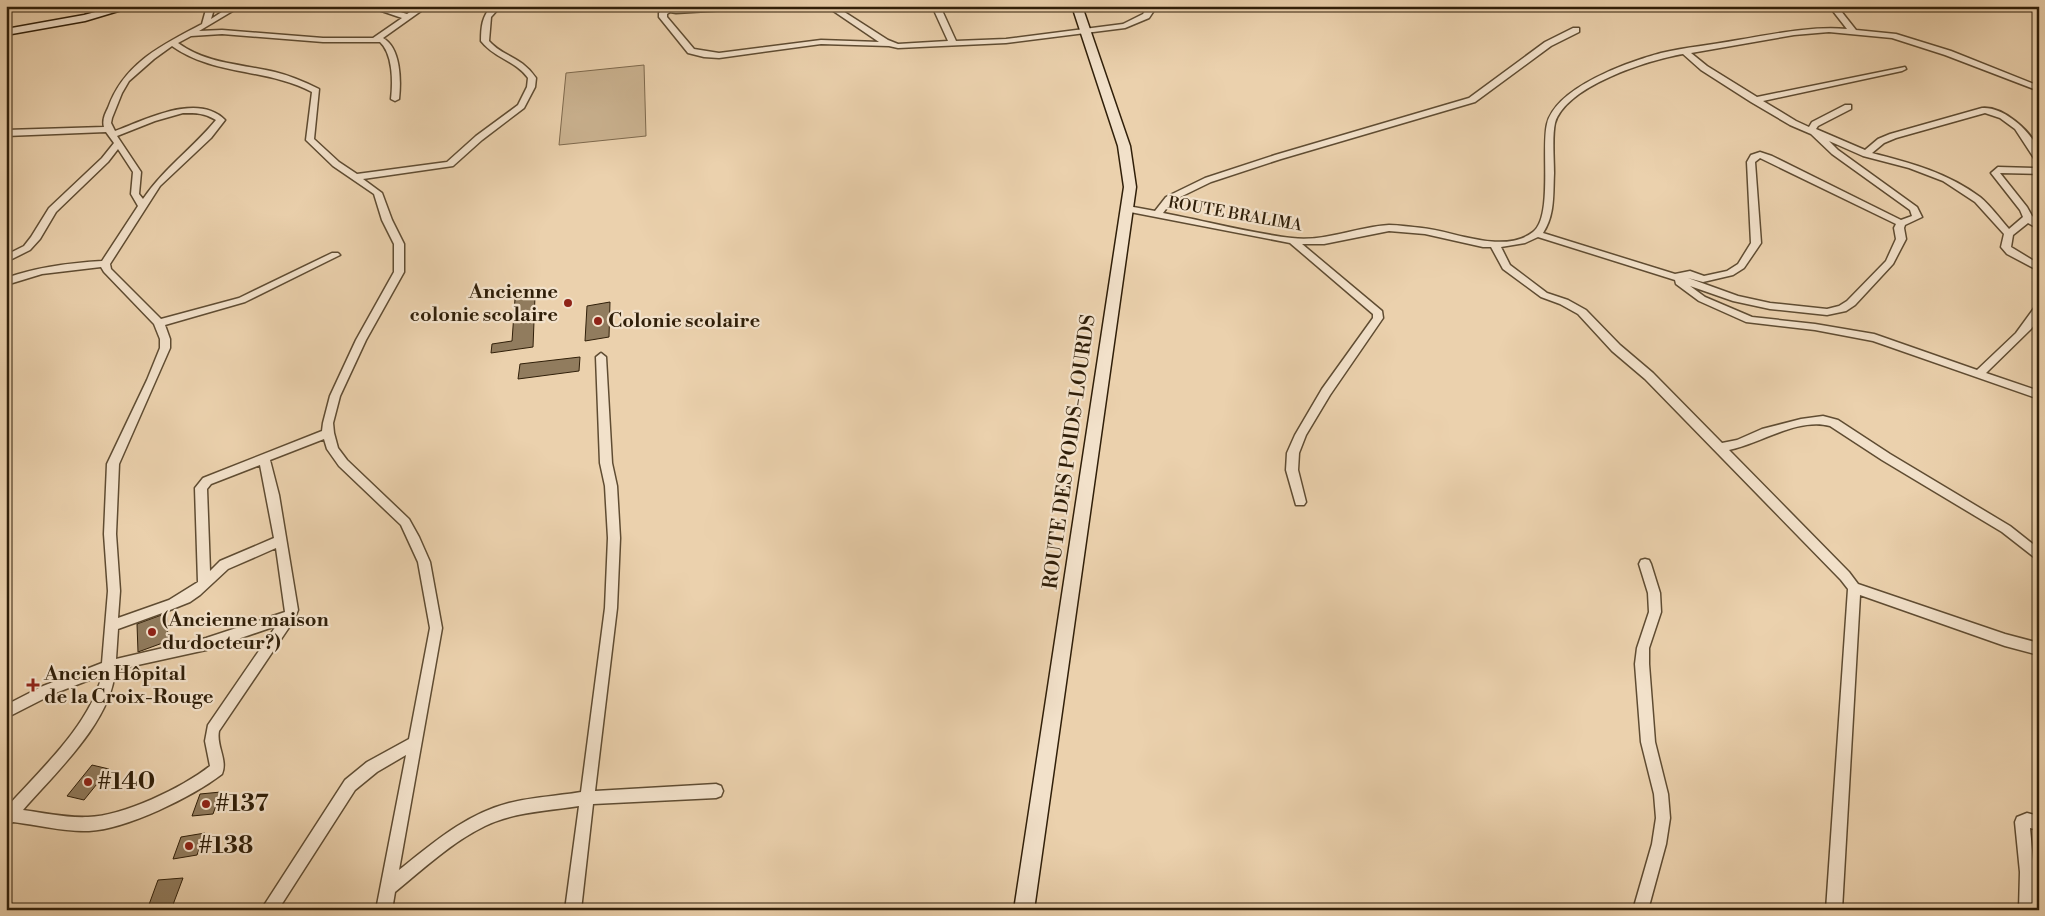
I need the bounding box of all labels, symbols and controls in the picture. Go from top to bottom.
street label: ROUTE BRALIMA [1166,192,1305,236]
place label: Ancienne colonie scolaire [410,280,558,328]
marker: Ancienne colonie scolaire [562,297,574,309]
place label: Colonie scolaire [608,309,760,334]
street label: ROUTE DES POIDS-LOURDS [1038,313,1102,591]
marker: Colonie scolaire [592,315,604,327]
place label: (Ancienne maison du docteur?) [162,608,330,656]
marker: (Ancienne maison du docteur?) [146,626,158,638]
place label: Ancien Hôpital de la Croix-Rouge [43,662,214,710]
marker: Ancien Hôpital de la Croix-Rouge [26,678,40,692]
place label: #140 [98,767,155,797]
marker: #140 [82,776,94,788]
place label: #137 [216,789,269,819]
marker: #137 [200,798,212,810]
place label: #138 [199,831,253,861]
marker: #138 [183,840,195,852]

